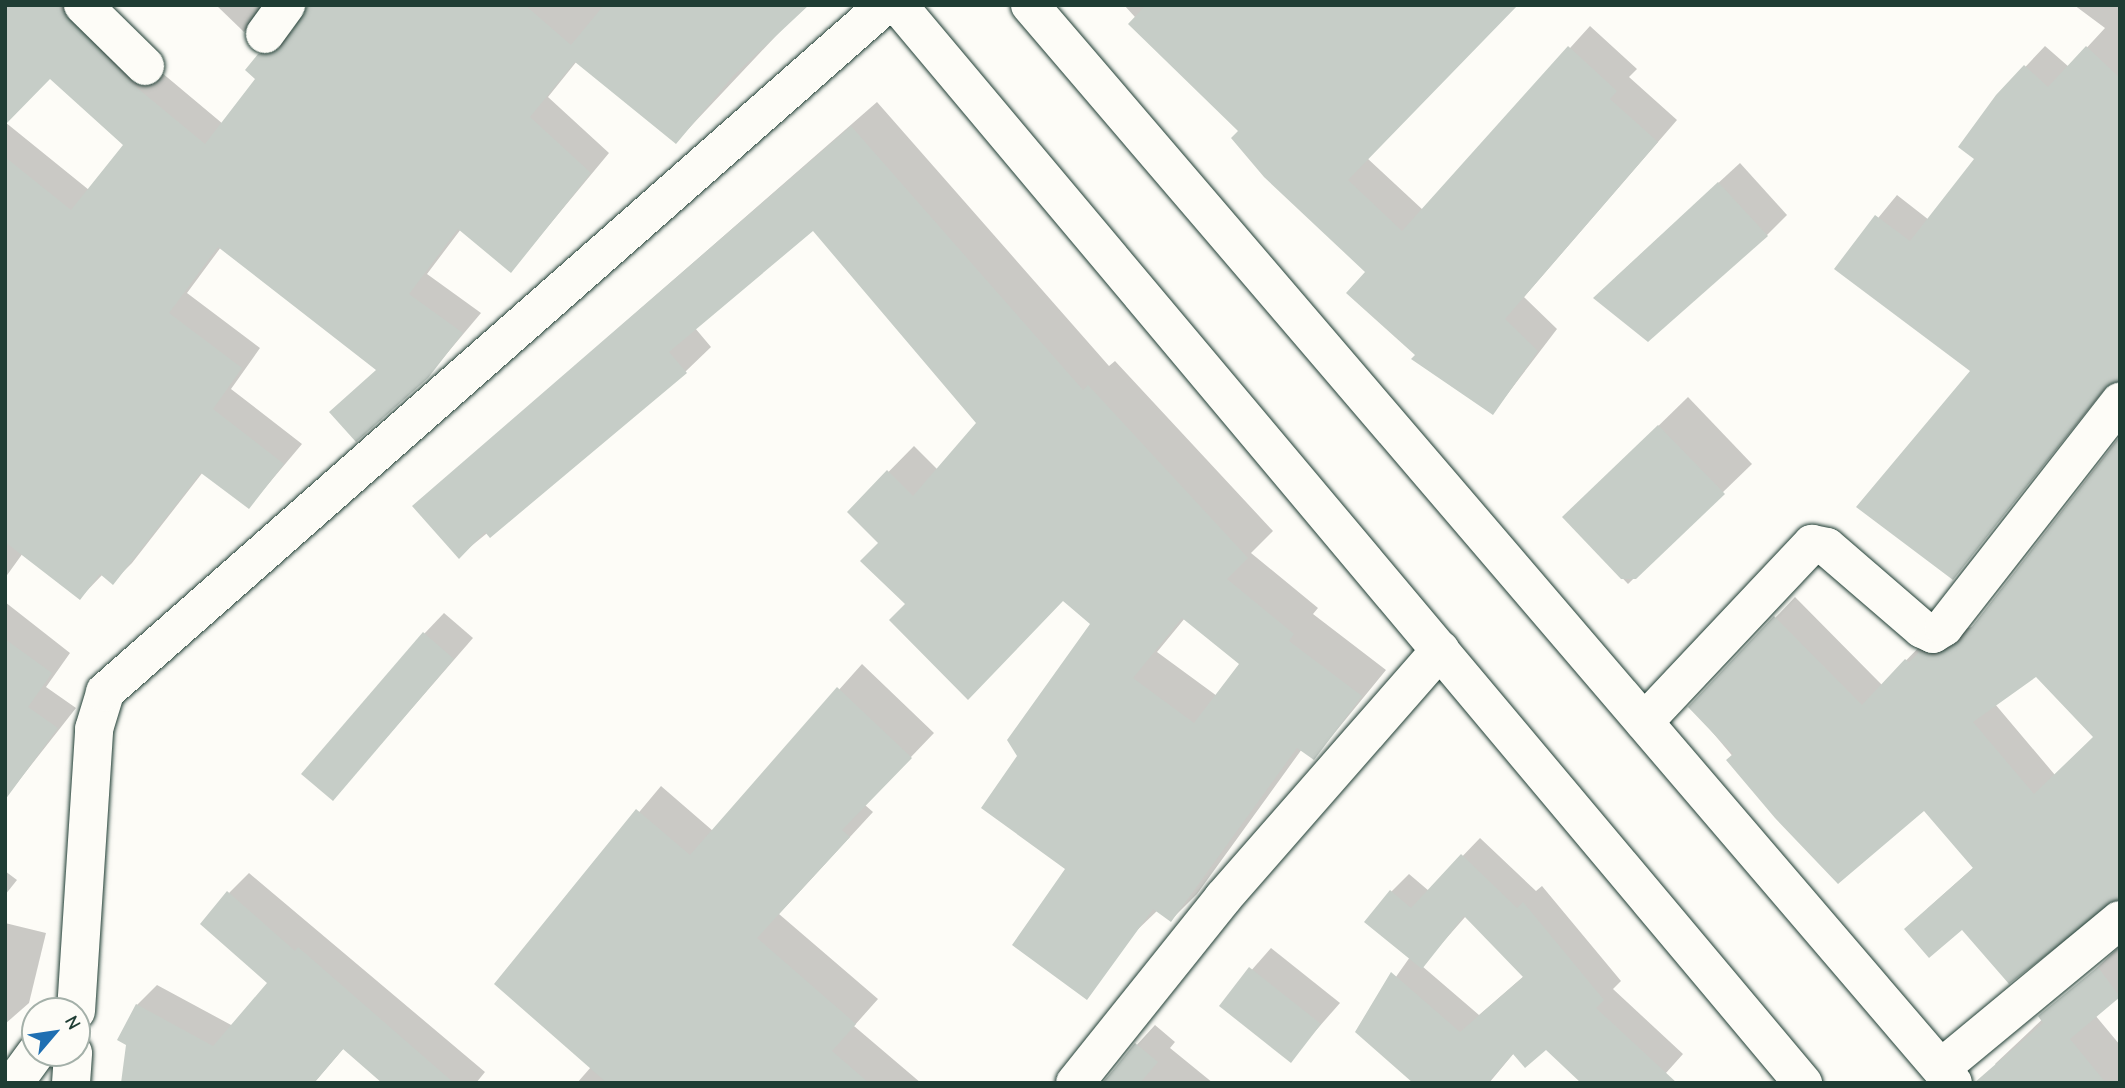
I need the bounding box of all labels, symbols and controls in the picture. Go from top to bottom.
north arrow [21,997,91,1067]
text: N [60,1012,85,1034]

